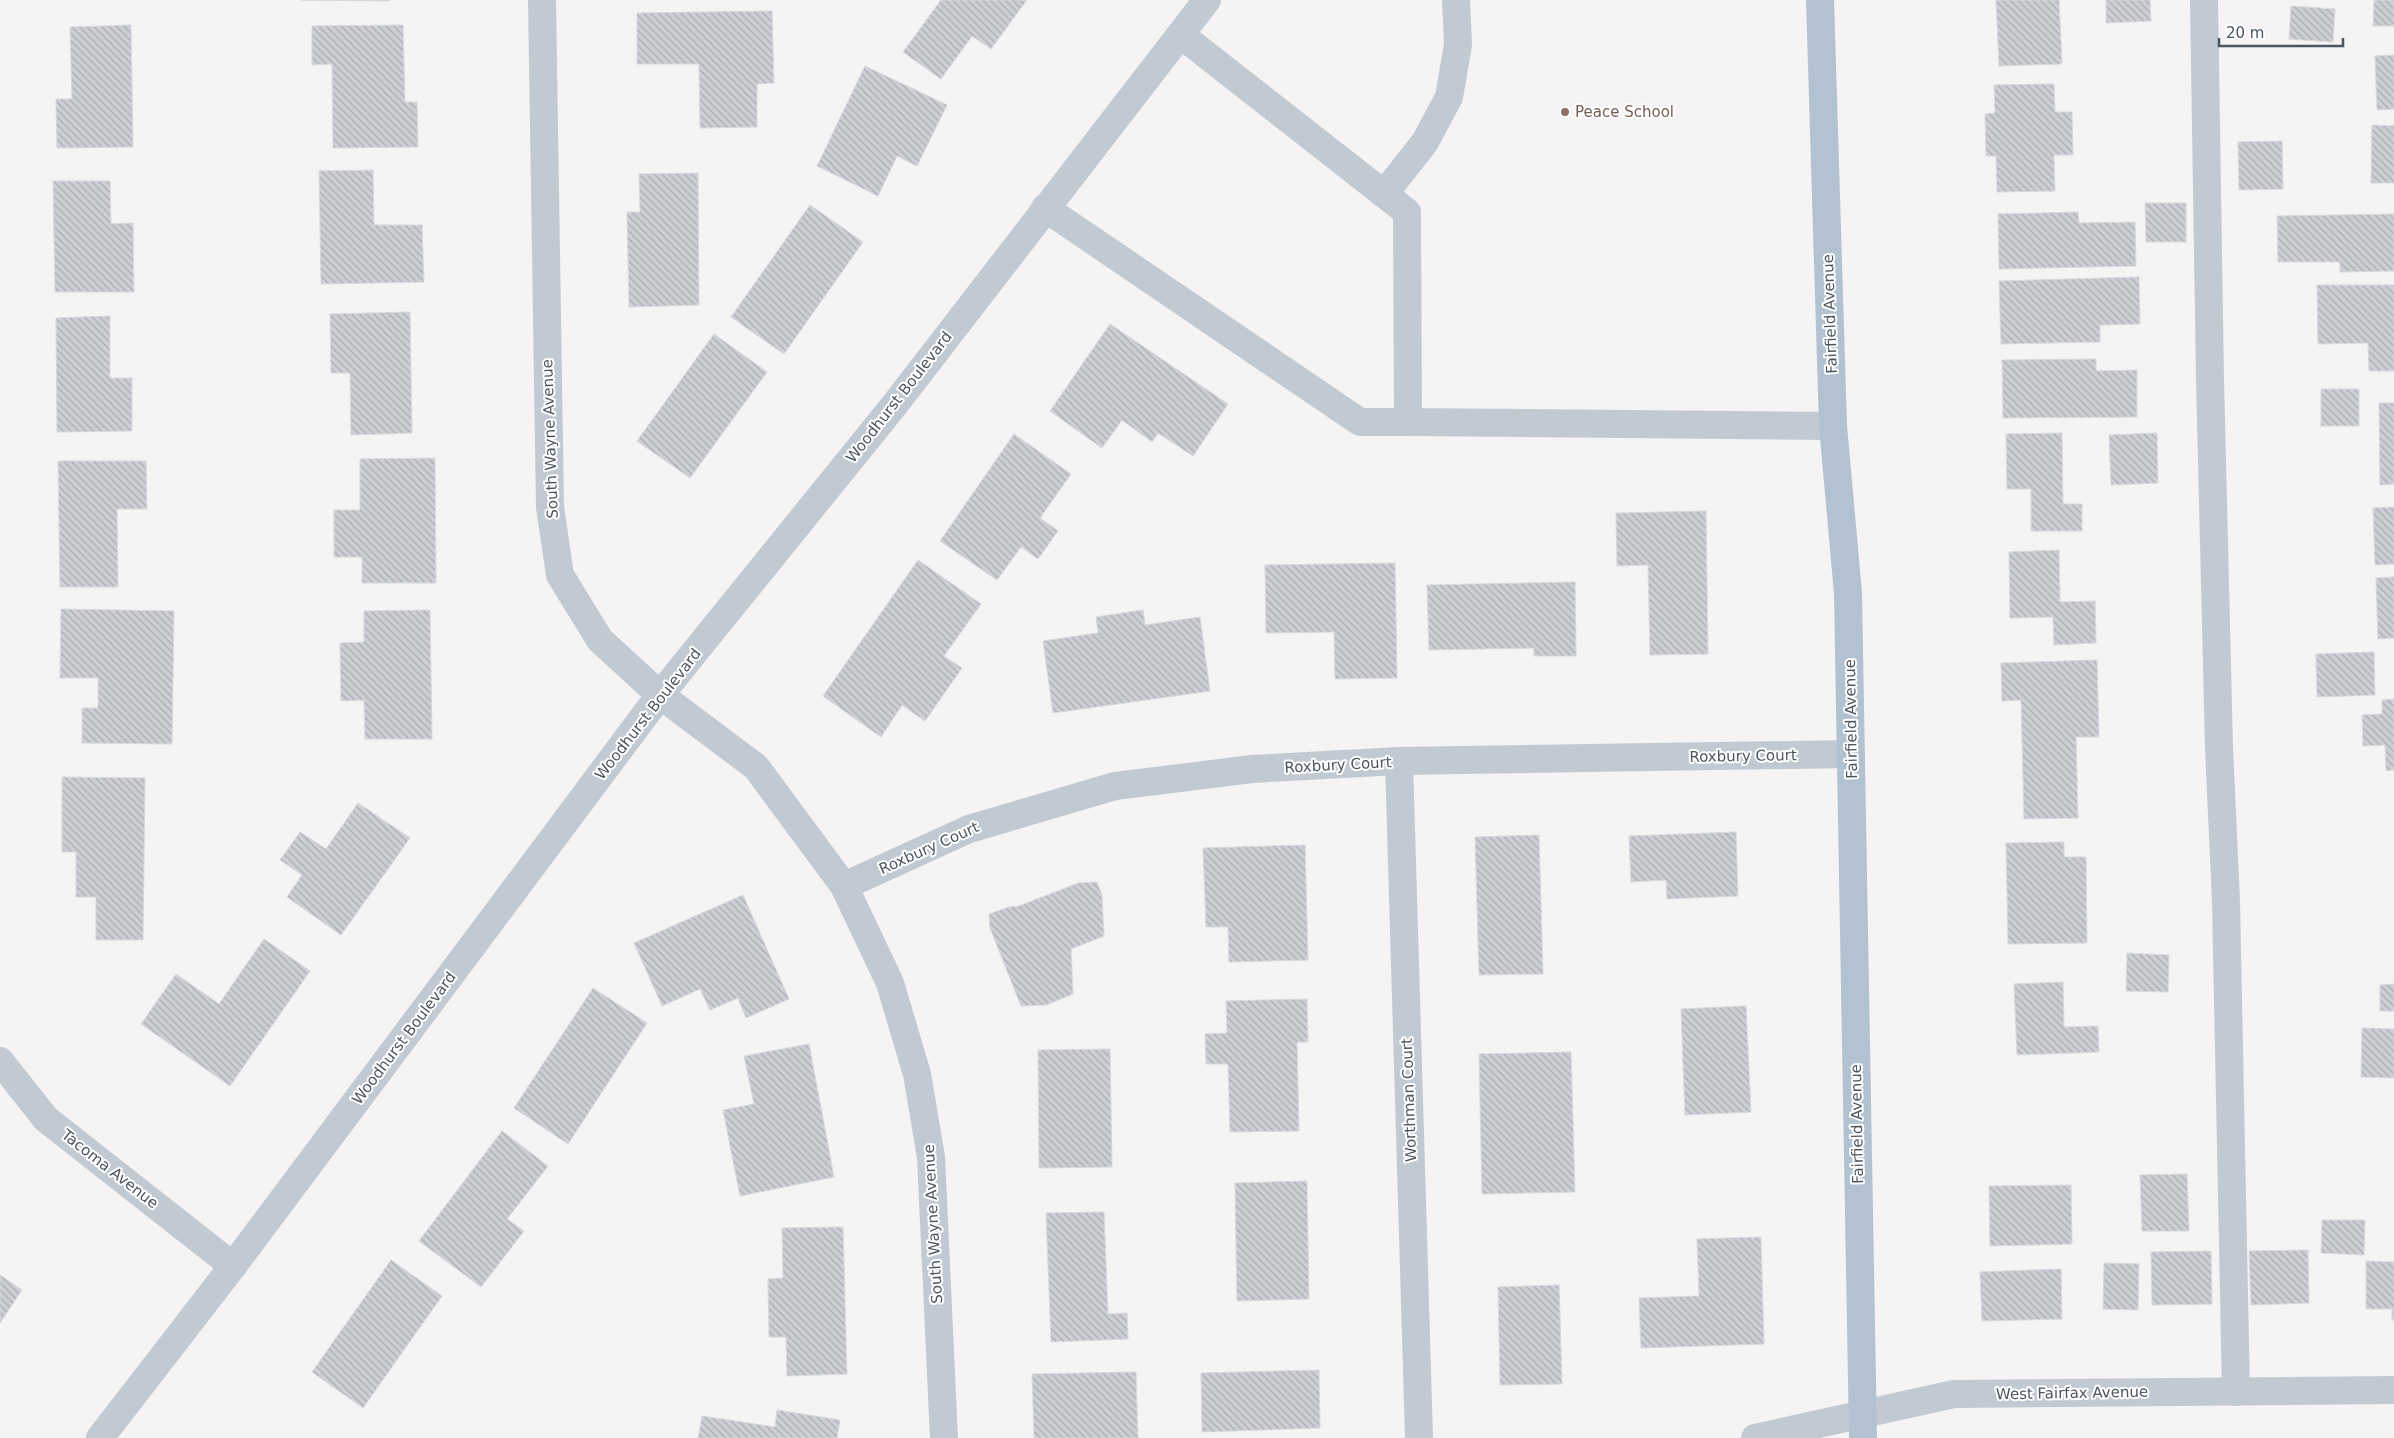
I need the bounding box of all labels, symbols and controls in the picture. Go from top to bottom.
scale bar [2219,15,2343,47]
text: 20 m [2226,24,2264,42]
place label: Peace School [1575,103,1674,121]
marker: Peace School [1559,106,1571,118]
street label: Fairfield Avenue [1819,254,1841,374]
street label: Woodhurst Boulevard [842,328,956,466]
street label: South Wayne Avenue [538,359,562,519]
street label: Woodhurst Boulevard [591,645,705,783]
street label: Fairfield Avenue [1841,659,1861,779]
street label: Roxbury Court [1689,746,1797,766]
street label: Roxbury Court [1284,753,1392,777]
street label: Roxbury Court [876,818,982,878]
street label: Woodhurst Boulevard [348,968,460,1108]
street label: Worthman Court [1398,1038,1420,1162]
street label: Fairfield Avenue [1847,1064,1867,1184]
street label: Tacoma Avenue [57,1125,162,1212]
street label: South Wayne Avenue [920,1144,946,1304]
street label: West Fairfax Avenue [1996,1383,2148,1403]

